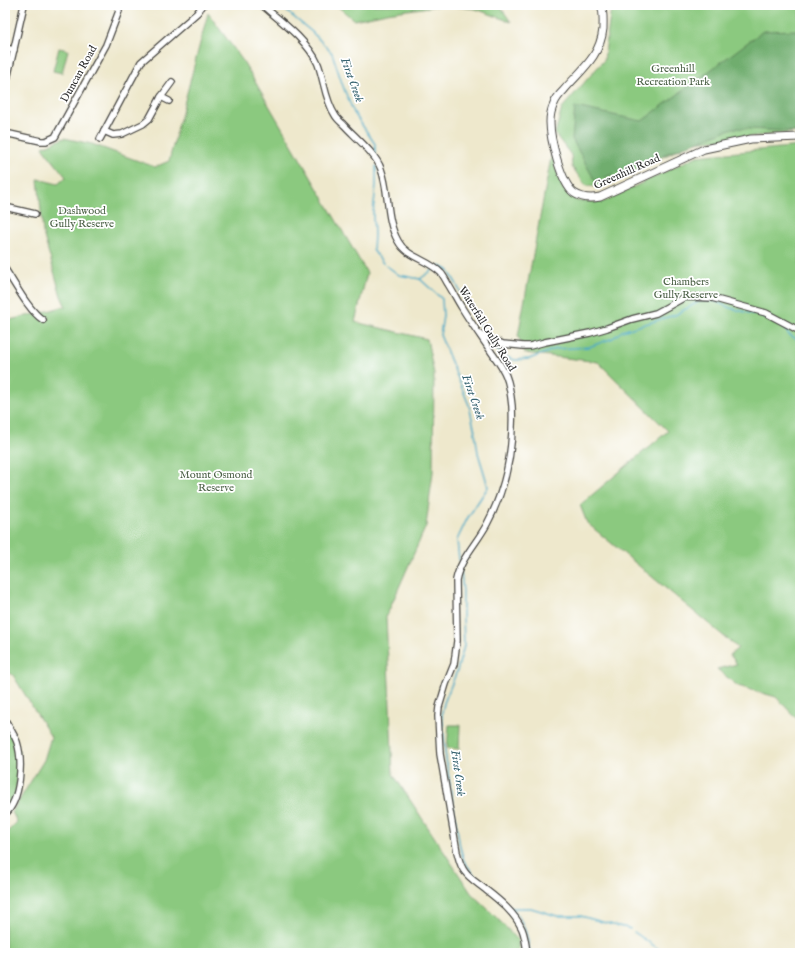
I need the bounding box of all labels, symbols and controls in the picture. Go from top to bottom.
street label: Duncan Road [58,43,100,105]
water label: First Creek [337,56,367,105]
park label: Greenhill Recreation Park [636,62,710,89]
street label: Greenhill Road [592,151,662,193]
park label: Dashwood Gully Reserve [50,204,114,231]
park label: Chambers Gully Reserve [654,275,718,302]
street label: Waterfall Gully Road [455,284,519,374]
water label: First Creek [458,373,488,422]
park label: Mount Osmond Reserve [180,468,253,495]
water label: First Creek [447,749,469,797]

